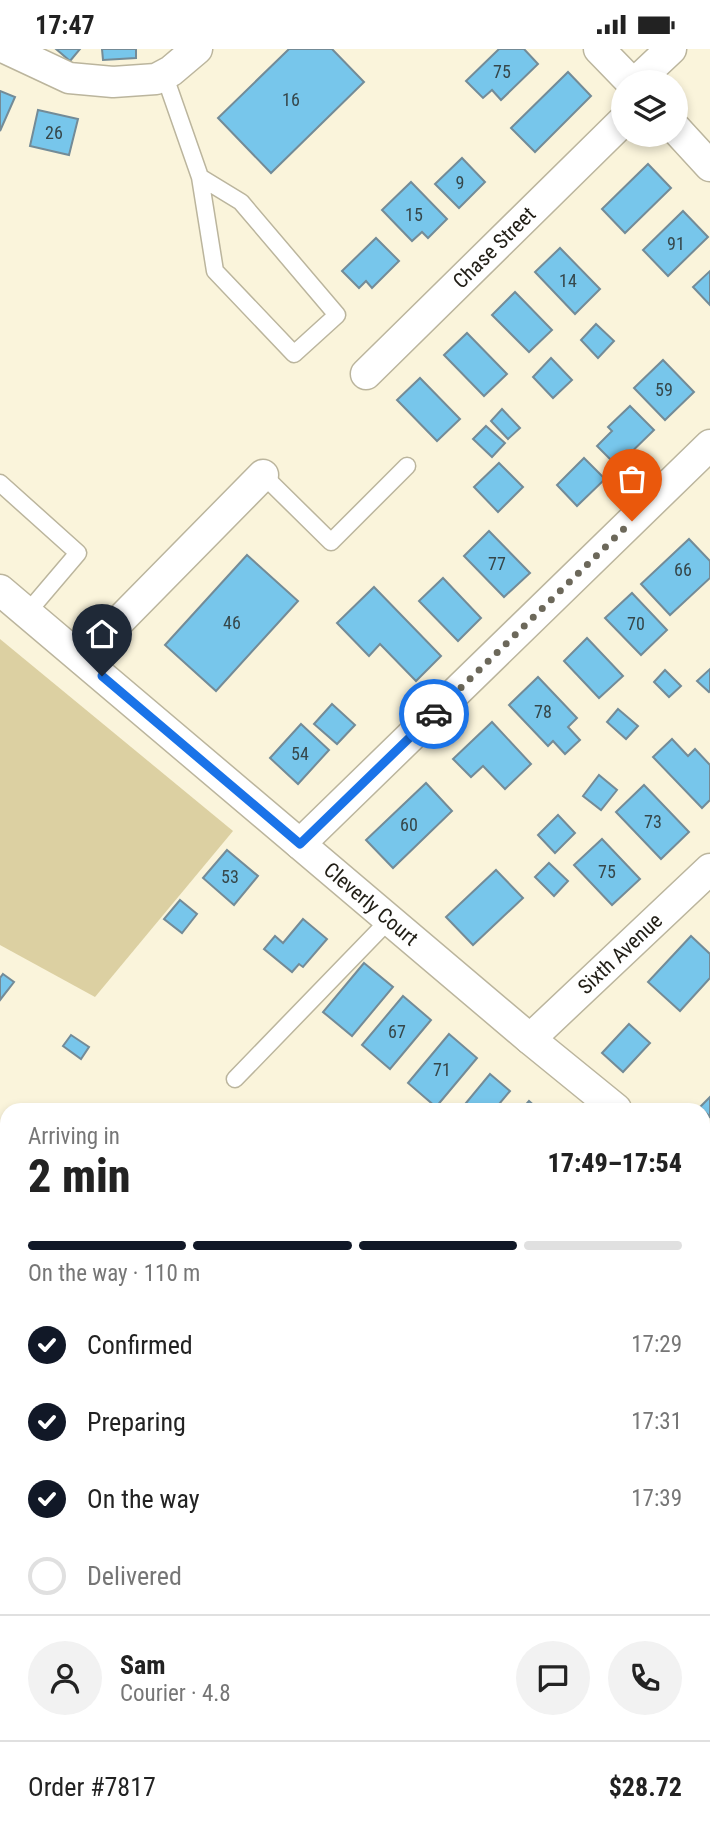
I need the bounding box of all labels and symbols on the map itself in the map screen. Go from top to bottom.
house number: 75 [493,61,511,82]
house number: 16 [282,89,300,110]
house number: 26 [45,122,63,143]
house number: 9 [456,172,464,193]
street label: Chase Street [448,202,540,293]
house number: 15 [405,204,423,225]
house number: 91 [667,233,685,254]
house number: 14 [559,270,577,291]
house number: 59 [655,379,673,400]
pin [602,449,662,521]
house number: 77 [488,553,506,574]
house number: 66 [674,559,692,580]
pin [72,604,132,676]
house number: 46 [223,612,241,633]
house number: 70 [627,613,645,634]
courier [399,679,469,749]
house number: 78 [534,701,552,722]
house number: 54 [291,743,309,764]
house number: 73 [644,811,662,832]
house number: 60 [400,814,418,835]
street label: Cleverly Court [319,858,423,951]
house number: 75 [598,861,616,882]
house number: 53 [221,866,239,887]
street label: Sixth Avenue [573,908,667,999]
house number: 67 [388,1021,406,1042]
house number: 71 [433,1059,451,1080]

